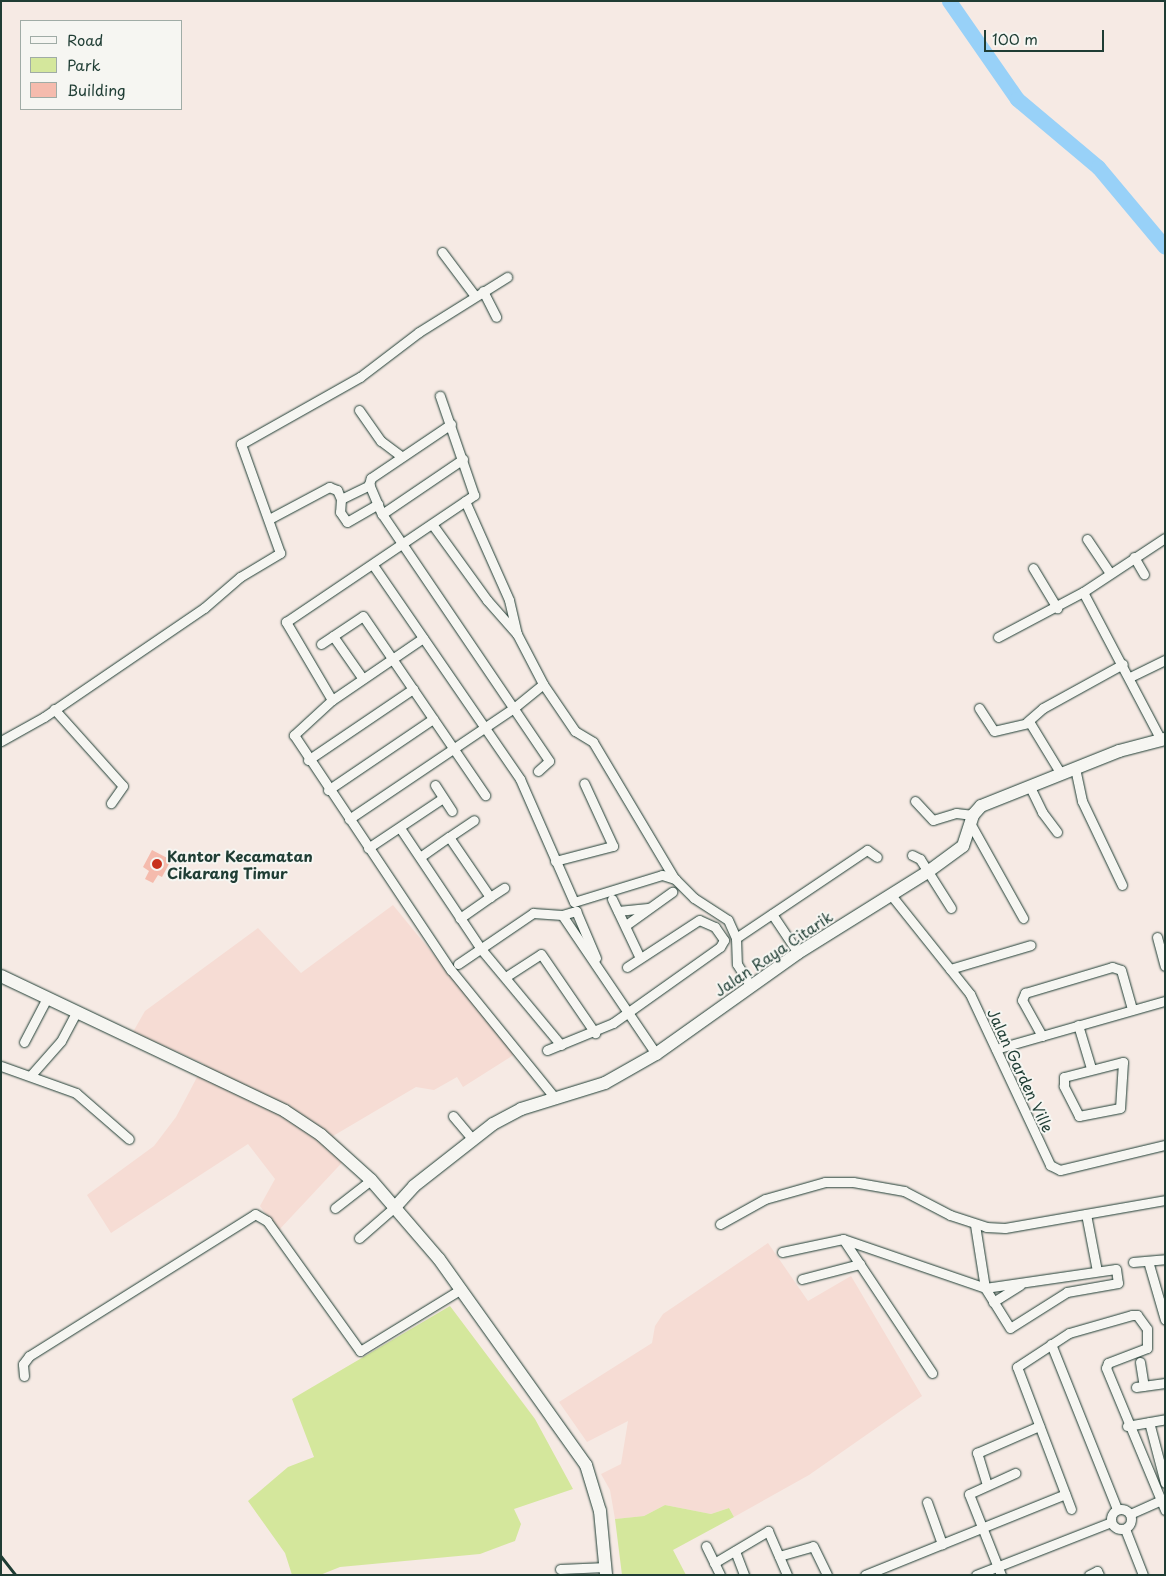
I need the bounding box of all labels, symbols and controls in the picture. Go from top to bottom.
legend [20,20,182,110]
scale bar [986,20,1106,52]
text: 100 m [992,27,1038,50]
text: Road [67,28,103,51]
text: Park [67,53,101,76]
text: Building [67,78,126,101]
place label: Kantor Kecamatan Cikarang Timur [167,846,313,881]
marker: Kantor Kecamatan Cikarang Timur [151,858,163,870]
street label: Jalan Raya Citarik [711,907,835,999]
street label: Jalan Garden Ville [985,1005,1057,1135]

